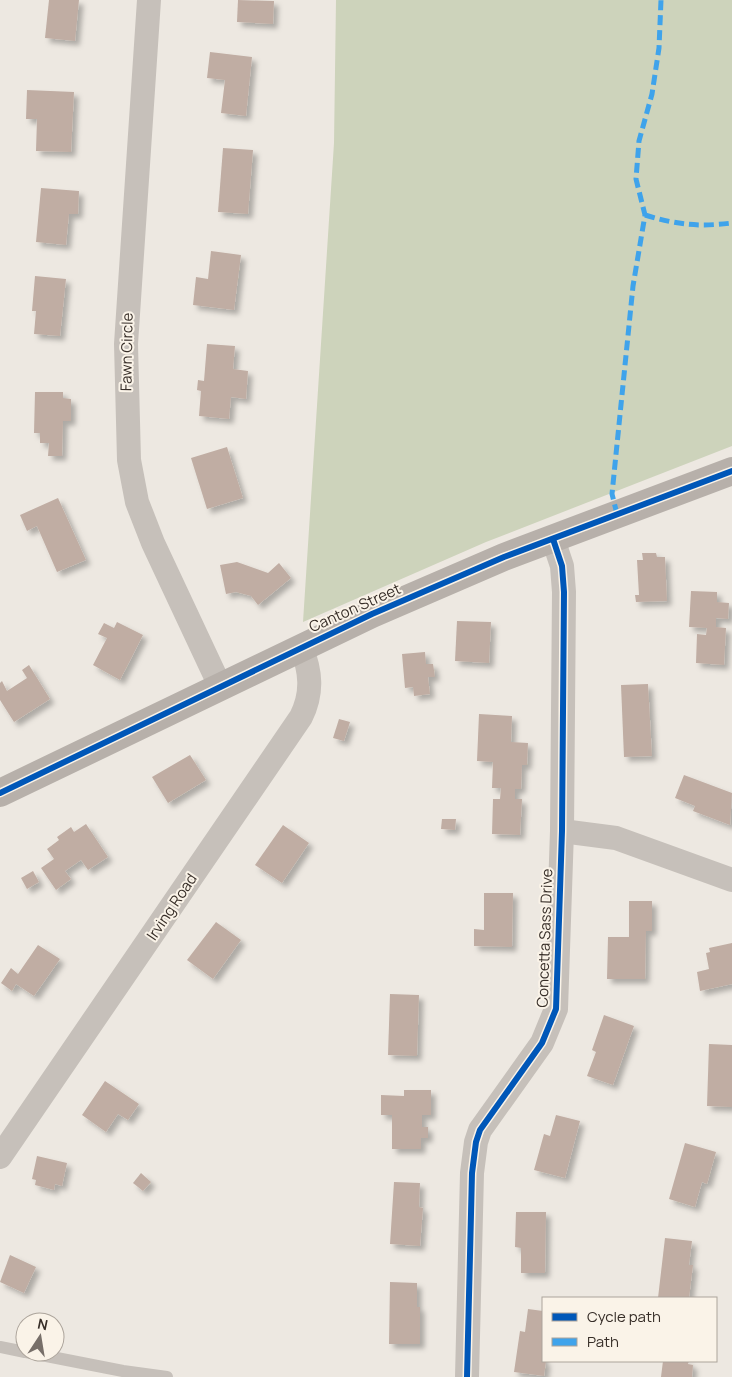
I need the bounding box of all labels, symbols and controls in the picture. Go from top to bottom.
street label: Fawn Circle [115,312,138,391]
street label: Canton Street [306,578,404,637]
street label: Concetta Sass Drive [532,868,557,1008]
street label: Irving Road [142,869,202,944]
legend [542,1297,717,1362]
text: Cycle path [587,1306,661,1327]
north arrow [15,1312,65,1362]
text: N [36,1313,50,1334]
text: Path [587,1331,619,1352]

